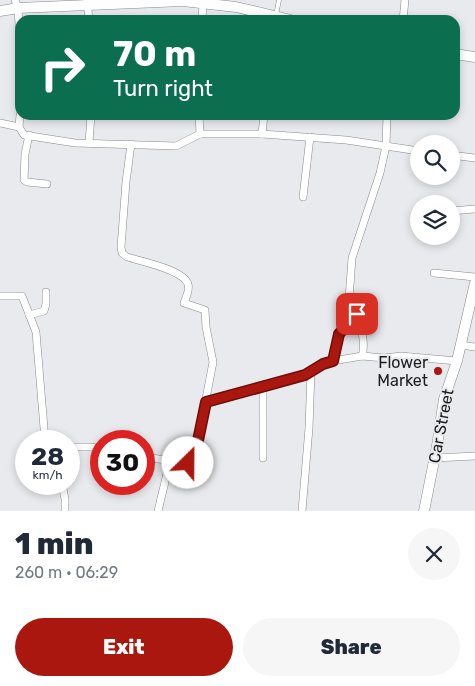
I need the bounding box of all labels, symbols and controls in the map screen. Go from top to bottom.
text: 70 m [113,33,196,75]
icon: right [30,35,95,100]
text: Turn right [113,75,213,102]
map controls [410,135,460,245]
button: search [410,135,460,185]
button: layers [410,195,460,245]
pin [336,293,378,335]
icon: arrive [343,300,371,328]
place label: Flower Market [377,353,428,390]
marker: Flower Market [432,365,444,377]
street label: Car Street [424,387,458,465]
speed limit sign: 30 [90,430,155,495]
position arrow [161,436,213,488]
text: 28 [31,442,64,471]
text: km/h [33,468,62,482]
text: 1 min [15,526,93,562]
button: close [408,528,460,580]
text: 260 m · 06:29 [15,563,118,582]
button: Exit [15,618,233,676]
button: Share [243,618,460,676]

